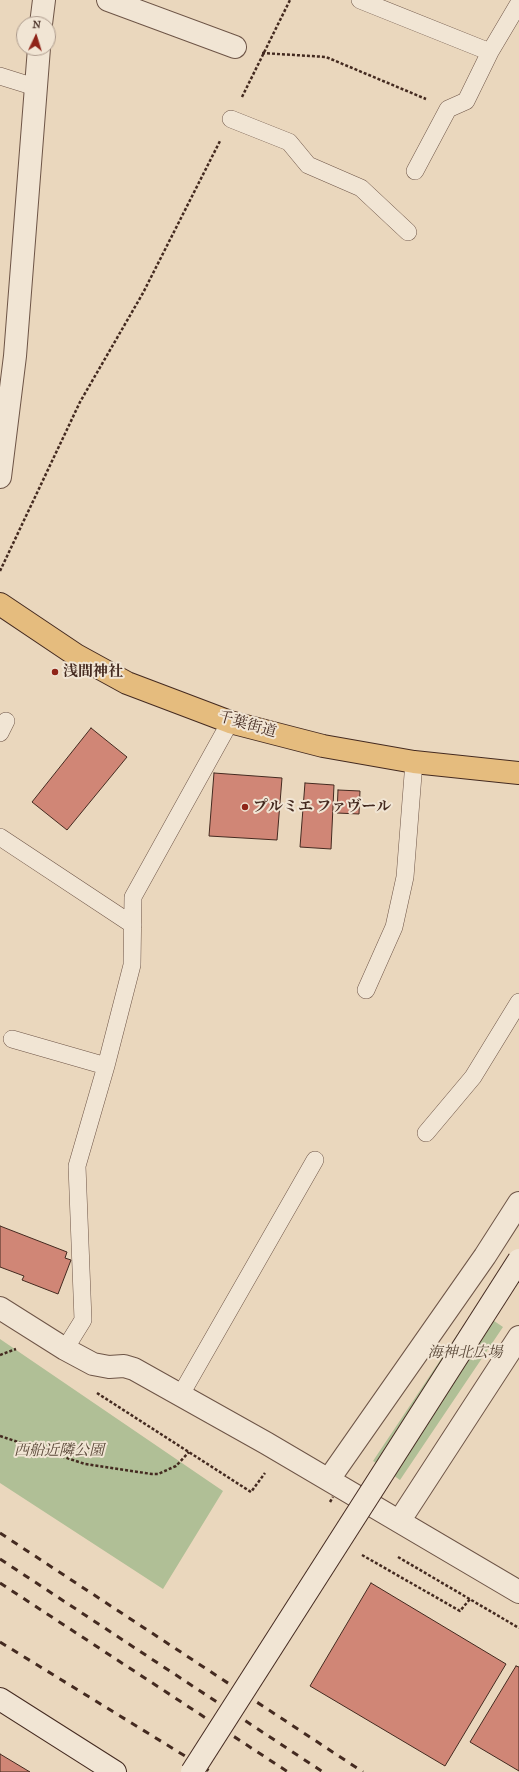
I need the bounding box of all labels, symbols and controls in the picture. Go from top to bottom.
north arrow [16,16,56,56]
text: N [32,18,41,31]
place label: 浅間神社 [63,663,123,681]
marker: 浅間神社 [50,667,60,677]
street label: 千葉街道 [216,708,278,742]
place label: プルミエ ファヴール [253,798,391,816]
marker: プルミエ ファヴール [240,802,250,812]
park label: 海神北広場 [428,1344,502,1362]
park label: 西船近隣公園 [14,1442,104,1460]

